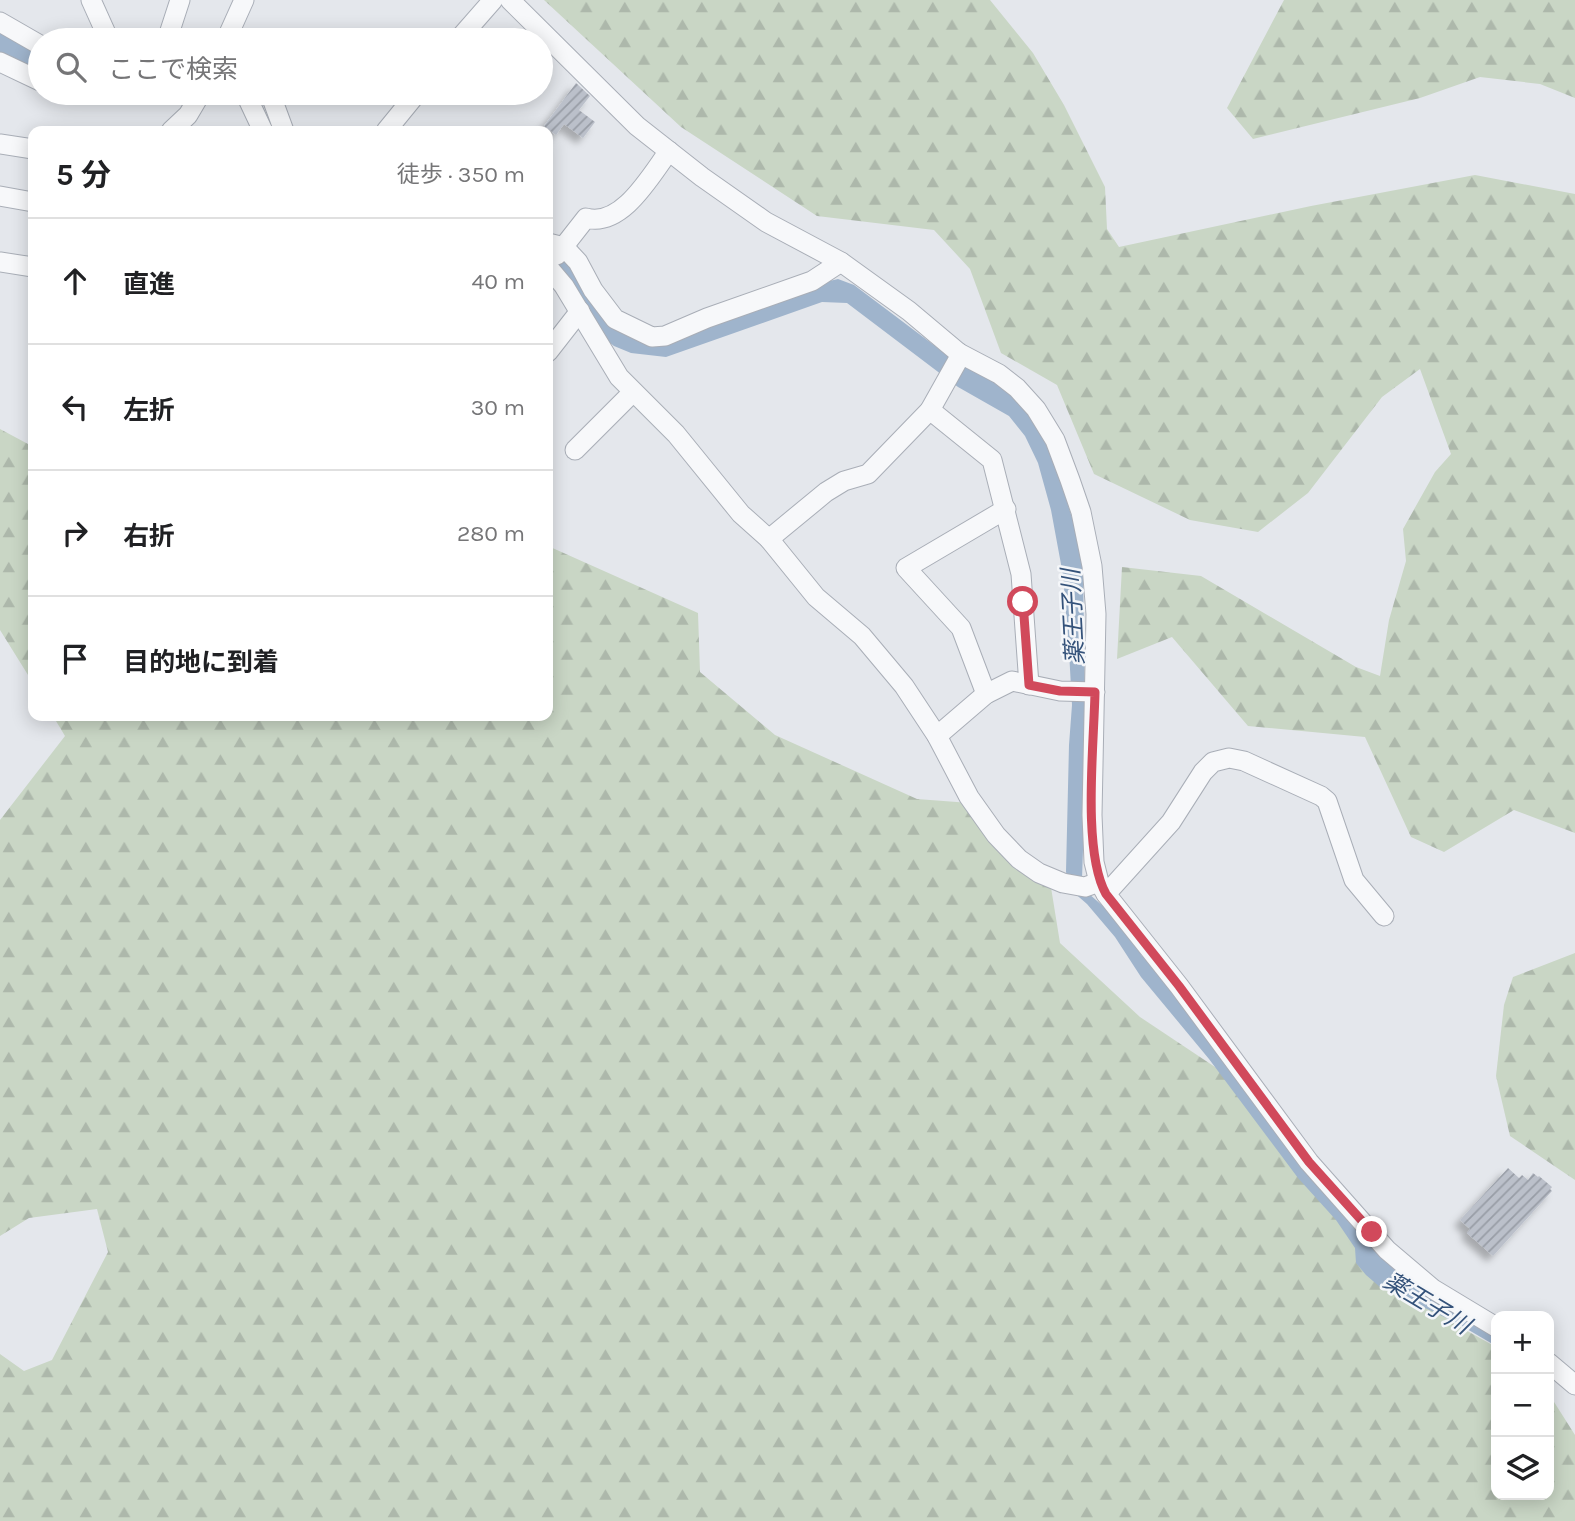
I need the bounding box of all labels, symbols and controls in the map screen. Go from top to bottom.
search box [28,28,553,105]
icon: search [52,48,90,86]
text: ここで検索 [108,54,238,85]
text: 5 分 [56,157,111,193]
text: 徒歩 · 350 m [397,161,525,188]
icon: ahead [56,262,94,300]
text: 40 m [472,268,525,295]
text: 直進 [123,269,175,300]
icon: left [56,388,94,426]
text: 30 m [471,394,525,421]
text: 左折 [123,395,175,426]
icon: right [56,514,94,552]
text: 280 m [457,520,525,547]
text: 右折 [123,521,175,552]
water label: 薬王子川 [1056,565,1089,666]
route start [1007,586,1038,617]
icon: arrive [56,640,94,678]
text: 目的地に到着 [123,647,279,678]
route end [1356,1216,1387,1247]
water label: 薬王子川 [1379,1266,1478,1341]
map controls [1491,1311,1554,1500]
button: + [1491,1311,1554,1374]
button: − [1491,1374,1554,1437]
button: layers [1491,1437,1554,1500]

